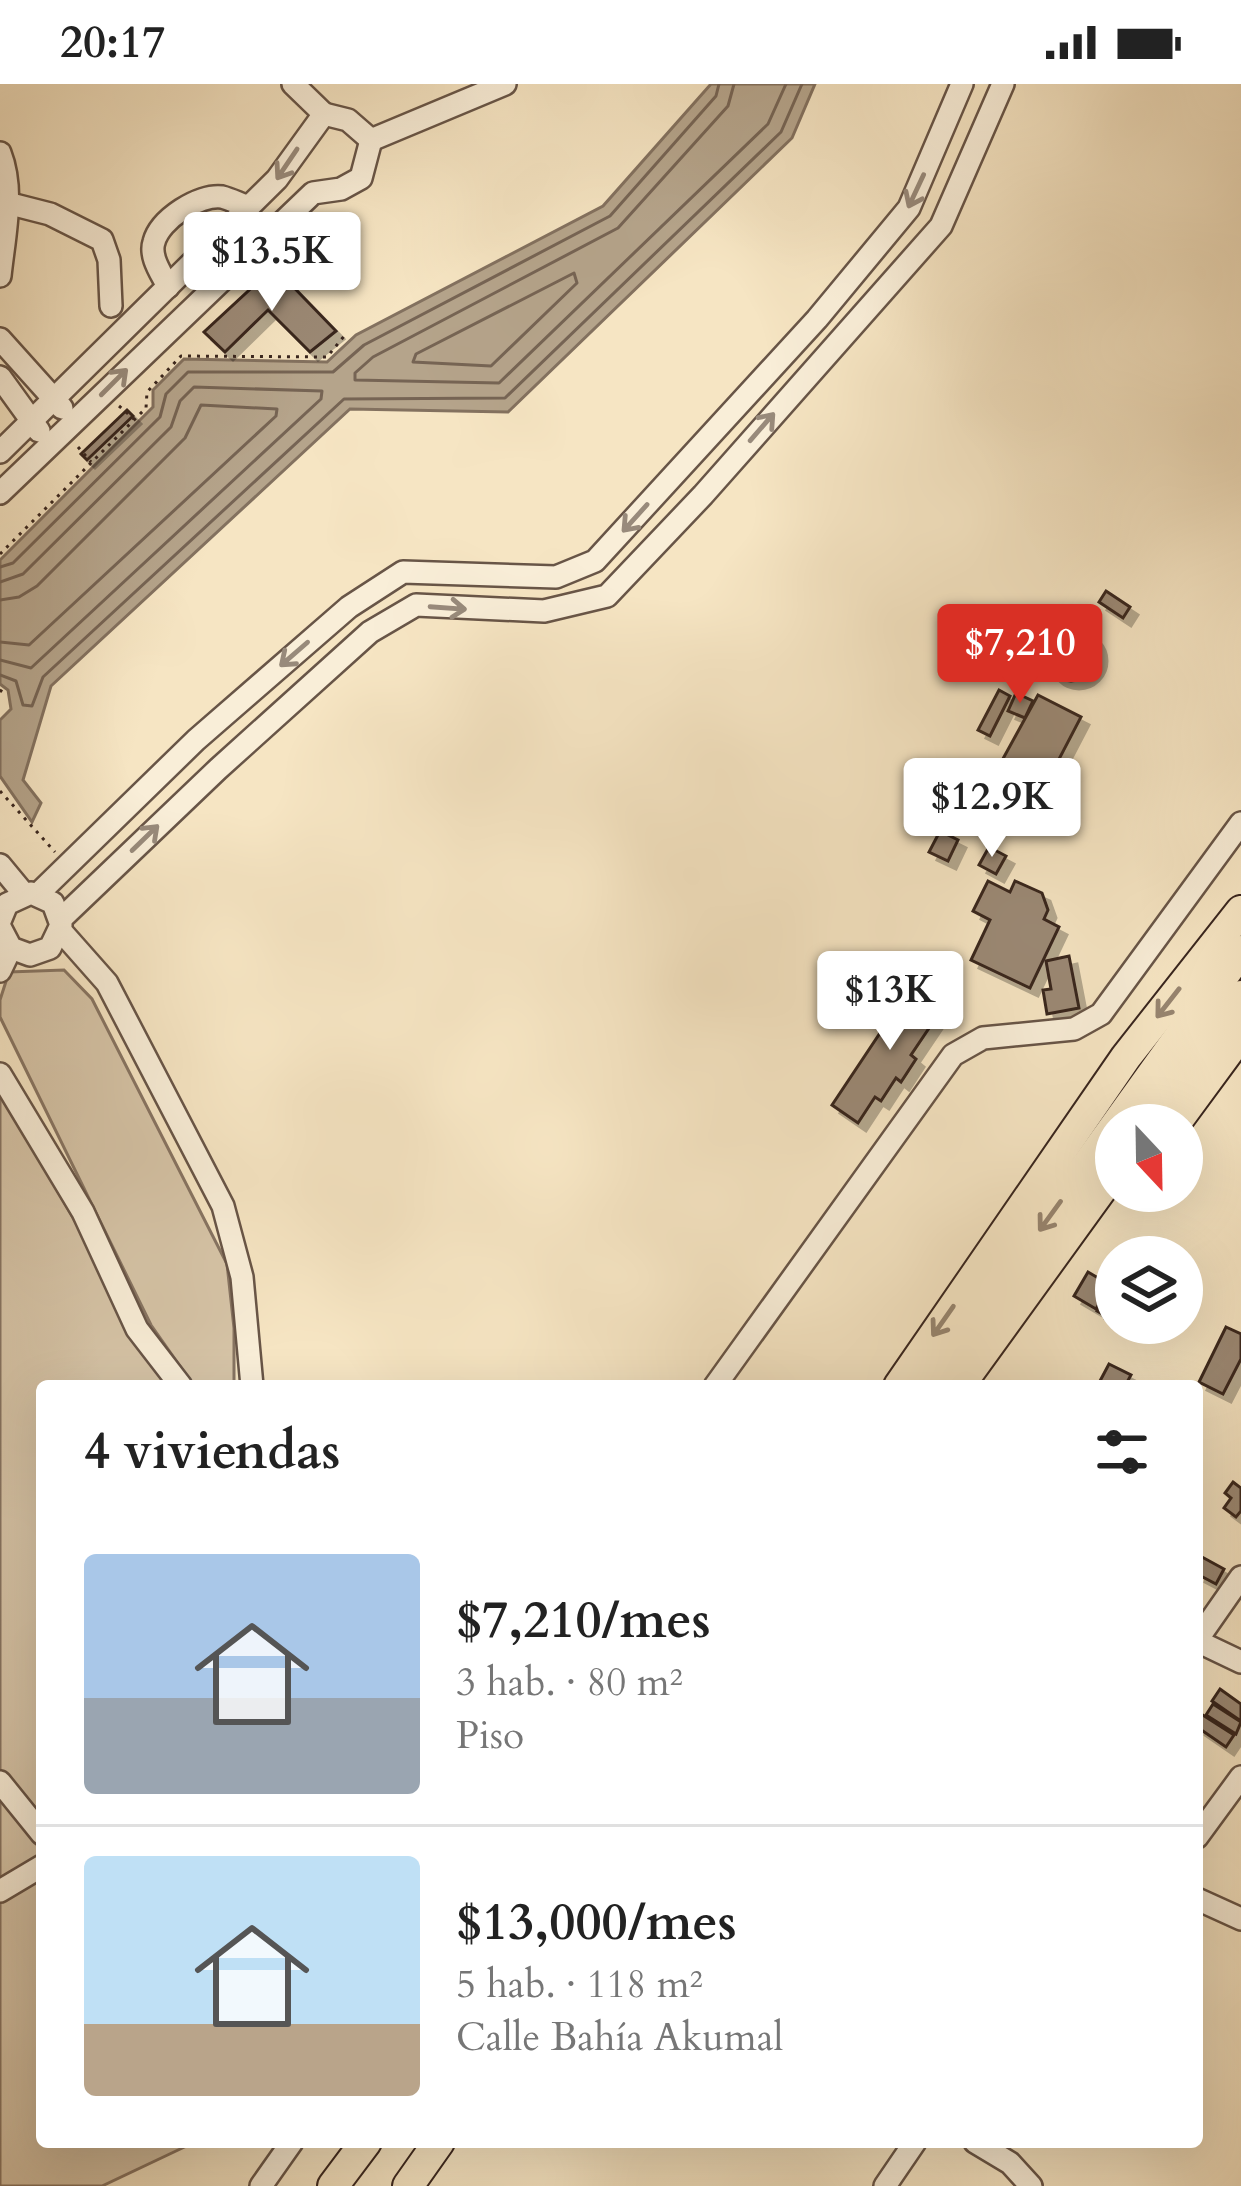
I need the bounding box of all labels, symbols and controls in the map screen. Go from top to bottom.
text: 20:17 [60,12,165,73]
one-way arrow [275,146,300,180]
one-way arrow [904,173,926,209]
pin: $13.5K [174,212,370,314]
text: $13.5K [211,224,333,277]
one-way arrow [99,368,128,397]
one-way arrow [748,412,775,443]
one-way arrow [621,502,649,532]
one-way arrow [428,596,467,619]
pin: $7,210 [922,604,1118,706]
text: $7,210 [964,616,1076,669]
one-way arrow [280,640,310,668]
pin: $12.9K [894,758,1090,860]
text: $12.9K [931,770,1053,823]
one-way arrow [130,825,160,853]
pin: $13K [819,951,961,1053]
text: $13K [844,963,936,1016]
one-way arrow [1155,987,1182,1019]
north arrow [1095,1104,1203,1212]
map controls [1095,1104,1203,1344]
one-way arrow [1038,1199,1063,1233]
button: layers [1095,1236,1203,1344]
one-way arrow [931,1304,956,1338]
text: 4 viviendas [84,1417,340,1487]
icon: filters [1089,1419,1155,1485]
text: $7,210/mes [456,1586,711,1656]
icon: home [180,1602,324,1746]
text: 3 hab. · 80 m² [456,1656,683,1709]
text: Piso [456,1709,524,1762]
text: $13,000/mes [456,1888,737,1958]
icon: home [180,1904,324,2048]
text: 5 hab. · 118 m² [456,1958,703,2011]
text: Calle Bahía Akumal [456,2011,784,2064]

